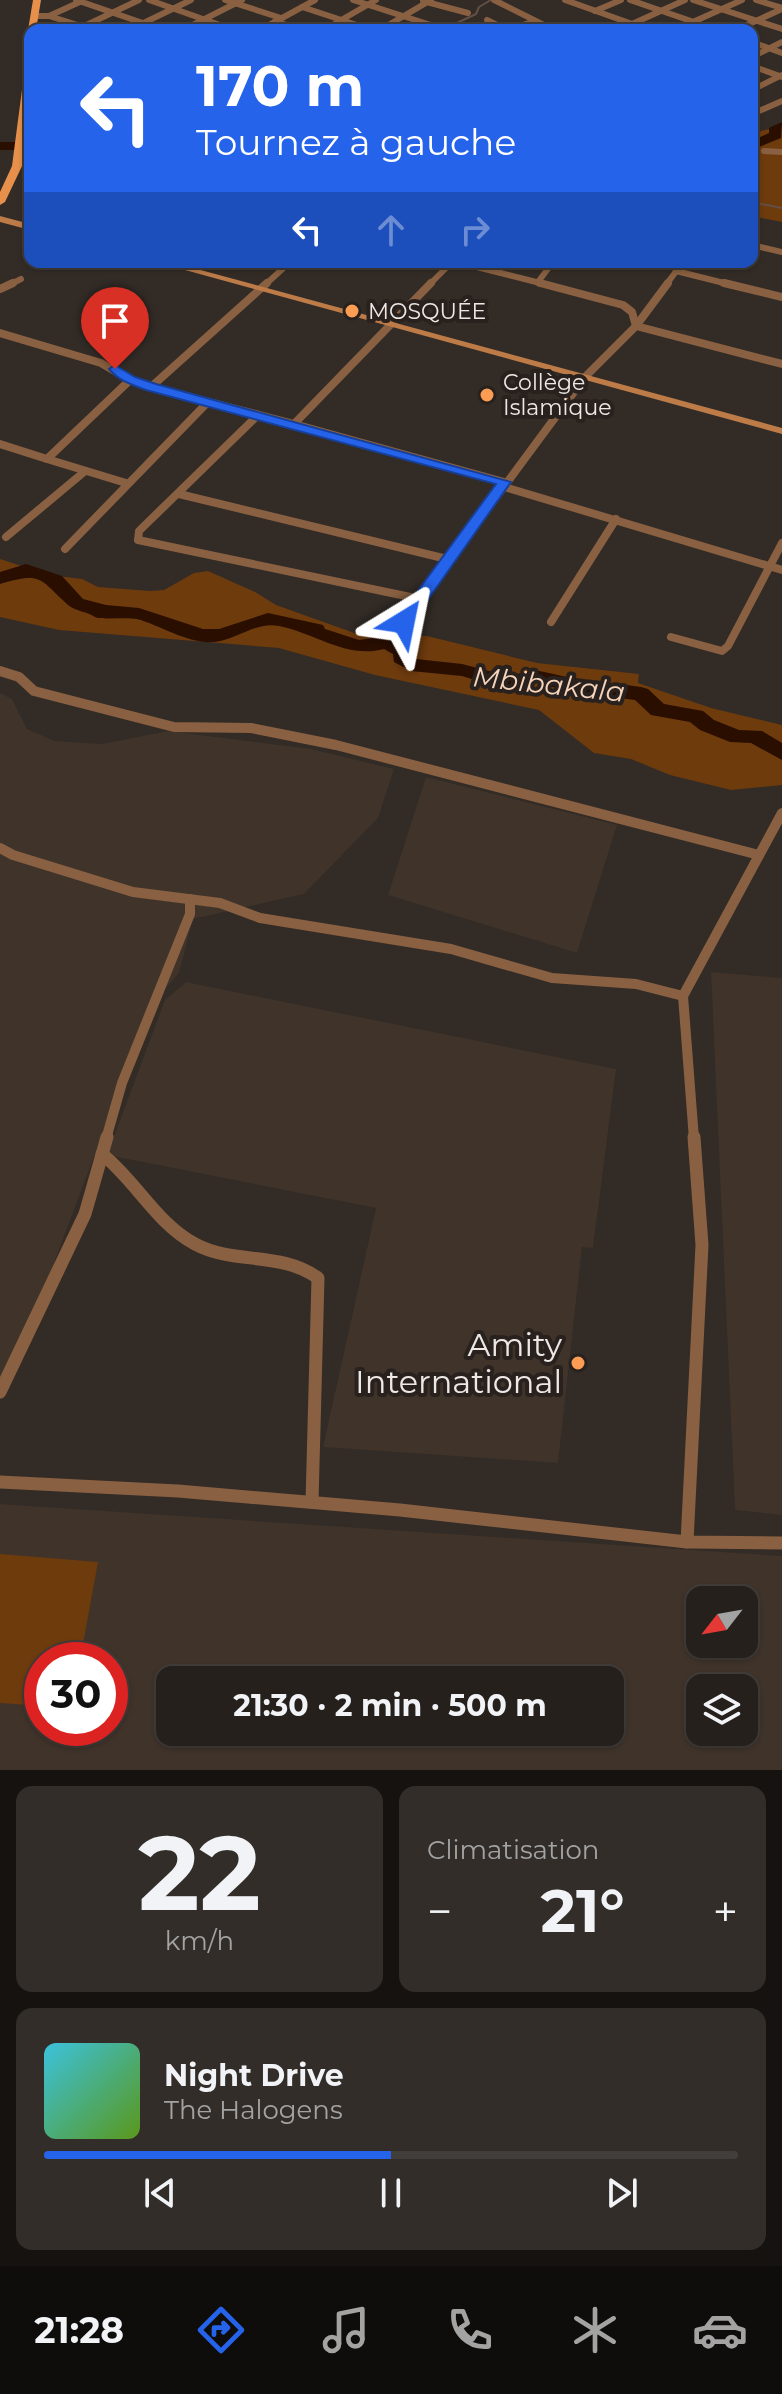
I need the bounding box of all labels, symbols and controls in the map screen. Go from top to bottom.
text: 170 m [196,52,364,120]
icon: left [64,56,168,160]
text: Tournez à gauche [196,120,516,164]
icon: left [285,208,329,252]
icon: ahead [369,208,413,252]
icon: right [453,208,497,252]
pin [81,287,149,369]
place label: MOSQUÉE [368,298,486,325]
icon: arrive [93,299,137,343]
marker: MOSQUÉE [343,302,361,320]
place label: Collège Islamique [503,369,612,421]
marker: Collège Islamique [478,386,496,404]
position arrow [362,580,446,664]
water label: Mbibakala [471,659,627,709]
place label: Amity International [355,1325,563,1401]
marker: Amity International [569,1354,587,1372]
north arrow [686,1586,758,1658]
map controls [686,1586,758,1746]
speed limit sign: 30 [24,1642,128,1746]
button: layers [686,1674,758,1746]
text: 21:30 · 2 min · 500 m [233,1687,547,1724]
text: 22 [138,1809,261,1936]
text: Climatisation [427,1834,599,1866]
text: 21° [541,1874,625,1947]
text: − [427,1884,452,1938]
text: + [713,1884,738,1938]
text: km/h [165,1925,234,1957]
text: Night Drive [164,2057,344,2094]
text: The Halogens [164,2094,343,2126]
icon: previous [138,2171,182,2215]
icon: pause [369,2171,413,2215]
icon: next [600,2171,644,2215]
icon: directions [193,2302,249,2358]
icon: music [318,2302,374,2358]
icon: phone [442,2302,498,2358]
icon: climate [567,2302,623,2358]
icon: car [692,2302,748,2358]
text: 21:28 [34,2308,124,2352]

